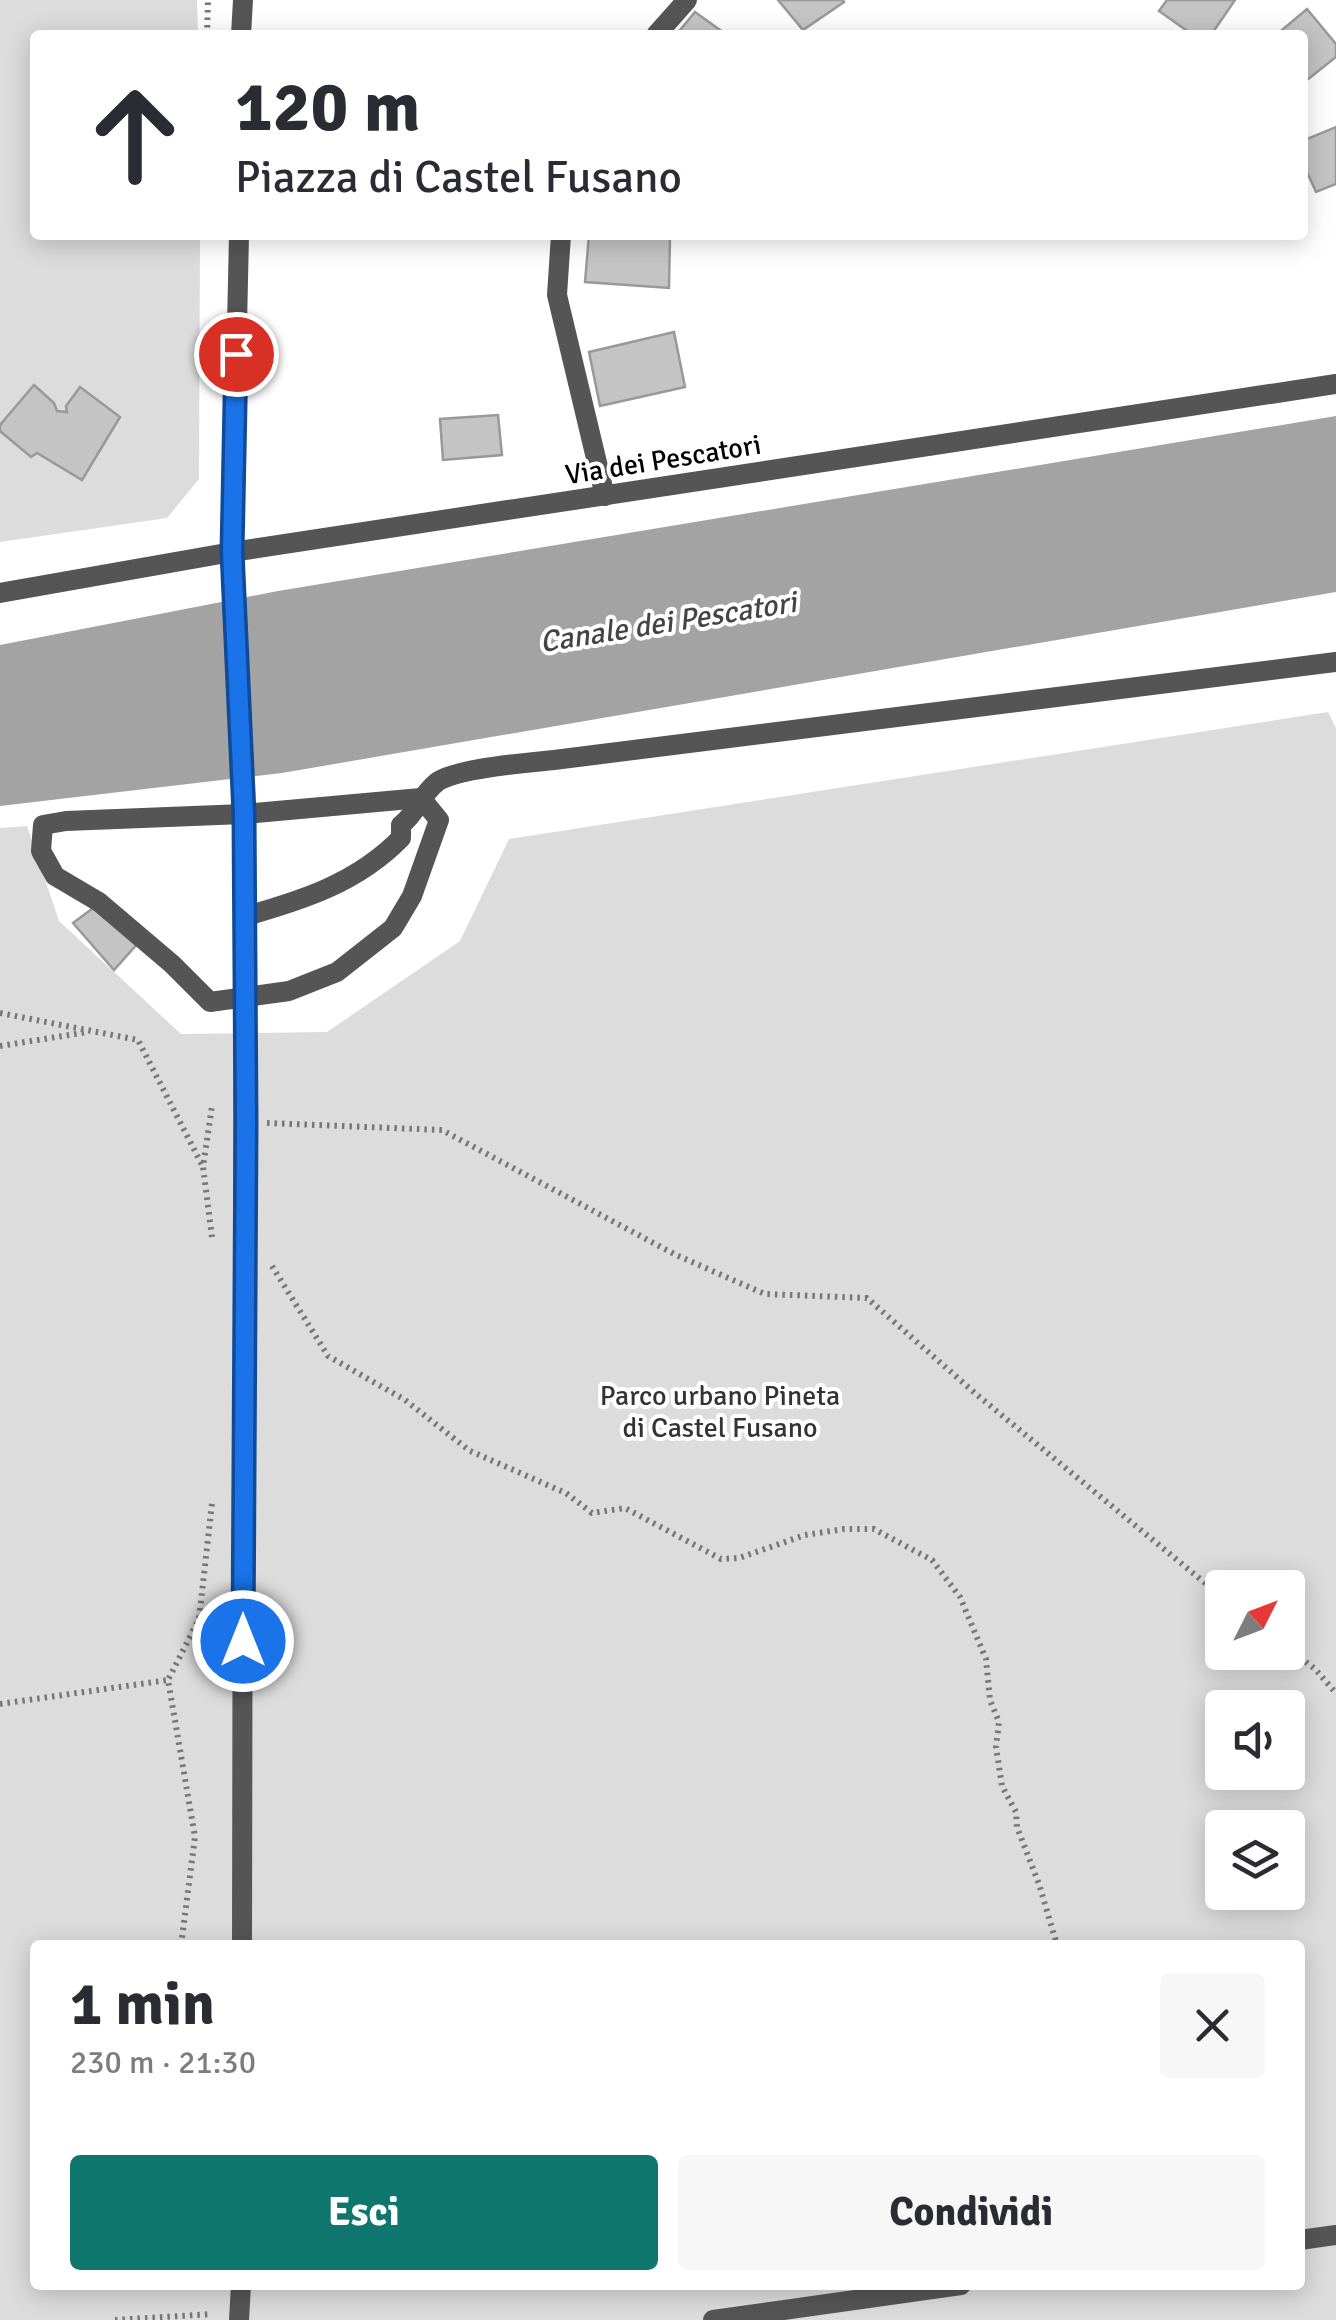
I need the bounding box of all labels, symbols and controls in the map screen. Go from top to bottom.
text: 120 m [235,64,420,150]
icon: ahead [70,70,200,200]
text: Piazza di Castel Fusano [235,150,682,205]
pin [194,312,279,397]
icon: arrive [209,327,264,382]
street label: Via dei Pescatori [563,428,763,492]
water label: Canale dei Pescatori [537,583,802,661]
park label: Parco urbano Pineta di Castel Fusano [600,1379,840,1445]
north arrow [1205,1570,1305,1670]
map controls [1205,1570,1305,1910]
position arrow [191,1589,295,1693]
button: sound [1205,1690,1305,1790]
button: layers [1205,1810,1305,1910]
text: 1 min [70,1968,215,2042]
button: close [1160,1973,1265,2078]
text: 230 m · 21:30 [70,2043,256,2082]
button: Esci [70,2155,658,2270]
button: Condividi [678,2155,1265,2270]

